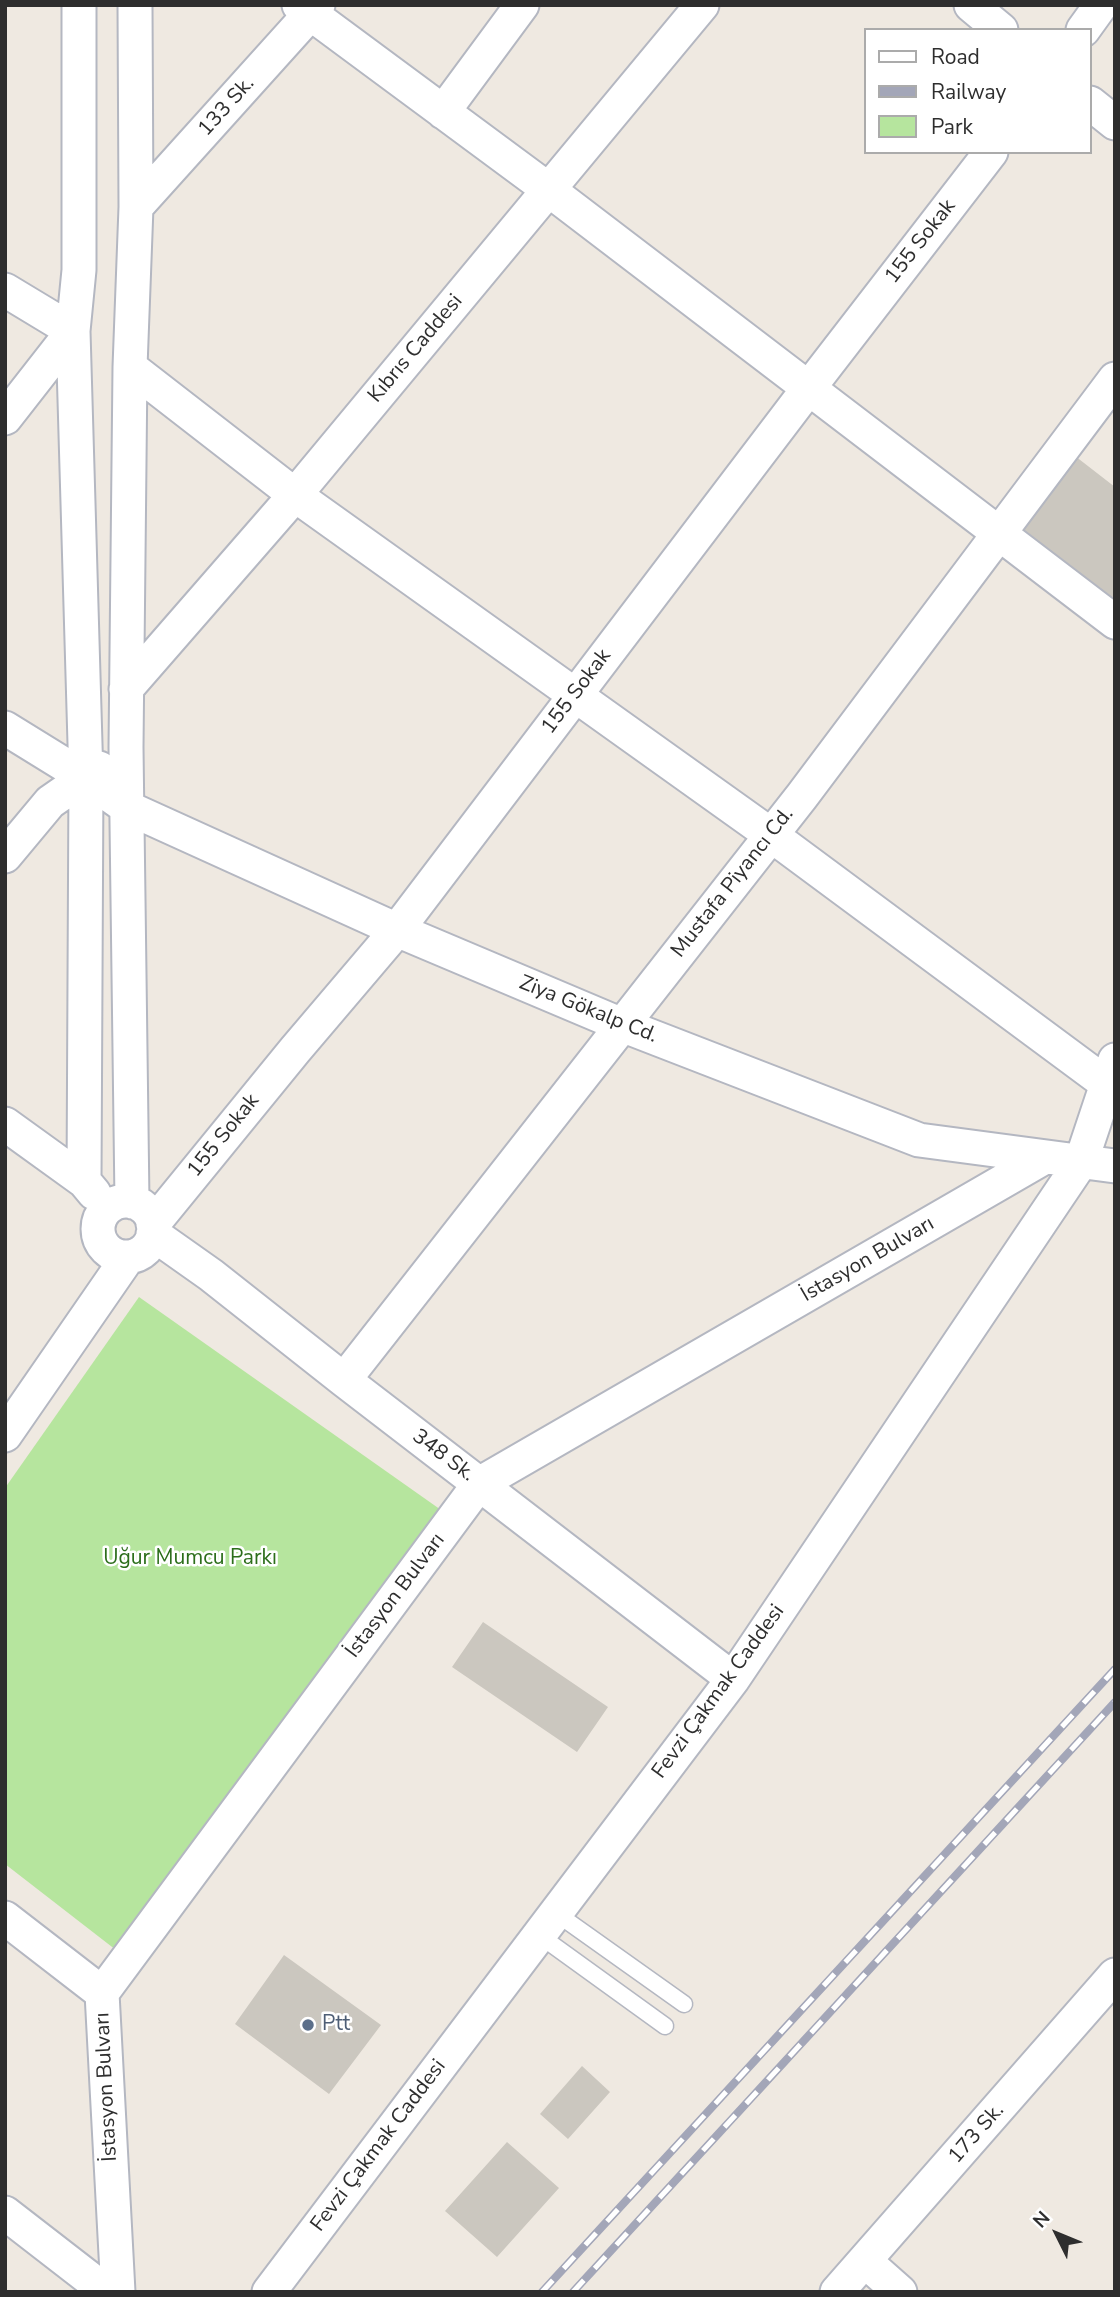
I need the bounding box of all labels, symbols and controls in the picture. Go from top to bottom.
legend [864,28,1092,154]
text: Road [931,43,980,71]
street label: 133 Sk. [194,72,260,142]
text: Railway [931,78,1006,106]
text: Park [931,113,973,141]
street label: 155 Sokak [880,195,962,289]
street label: Kıbrıs Caddesi [363,290,469,408]
street label: 155 Sokak [537,645,617,739]
street label: Mustafa Piyancı Cd. [666,803,800,963]
street label: Ziya Gökalp Cd. [515,971,661,1049]
street label: 155 Sokak [183,1089,265,1183]
street label: İstasyon Bulvarı [797,1212,939,1308]
street label: 348 Sk. [407,1424,479,1488]
street label: İstasyon Bulvarı [341,1529,451,1663]
park label: Uğur Mumcu Parkı [103,1546,277,1572]
street label: Fevzi Çakmak Caddesi [647,1600,791,1784]
street label: İstasyon Bulvarı [91,2012,123,2162]
place label: Ptt [322,2012,350,2038]
marker: Ptt [300,2017,316,2033]
street label: Fevzi Çakmak Caddesi [306,2055,452,2237]
street label: 173 Sk. [944,2099,1010,2169]
north arrow [1022,2199,1092,2269]
text: N [1027,2206,1056,2234]

